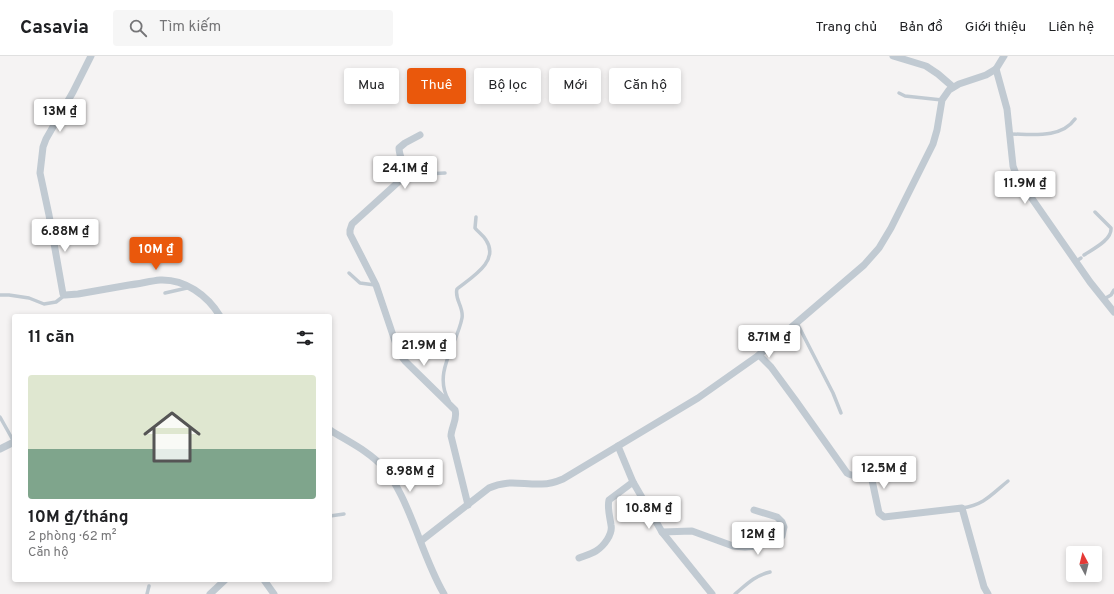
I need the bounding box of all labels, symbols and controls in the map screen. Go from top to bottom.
search box [113,10,393,46]
text: Casavia [20,16,89,40]
icon: search [127,17,149,39]
text: Tìm kiếm [159,18,221,37]
text: Trang chủ [815,19,877,36]
text: Bản đồ [899,19,943,36]
text: Giới thiệu [965,19,1026,36]
text: Liên hệ [1048,19,1094,36]
chip: Mua [344,68,399,104]
chip: Thuê [407,68,466,104]
chip: Bộ lọc [474,68,541,104]
chip: Mới [549,68,601,104]
chip: Căn hộ [609,68,681,104]
pin: 13M ₫ [32,99,88,133]
text: 13M ₫ [43,104,77,120]
pin: 24.1M ₫ [368,156,442,190]
text: 24.1M ₫ [382,161,428,177]
pin: 11.9M ₫ [988,171,1062,205]
text: 11.9M ₫ [1004,176,1046,192]
pin: 6.88M ₫ [28,219,102,253]
text: 6.88M ₫ [41,224,89,240]
pin: 10M ₫ [128,237,184,271]
text: 10M ₫ [138,242,174,258]
pin: 8.71M ₫ [732,325,806,359]
text: 11 căn [28,327,75,349]
icon: filters [294,327,316,349]
text: 8.71M ₫ [747,330,791,346]
pin: 21.9M ₫ [387,333,461,367]
text: 21.9M ₫ [401,338,447,354]
icon: home [136,401,208,473]
pin: 12.5M ₫ [847,456,921,490]
pin: 8.98M ₫ [373,459,447,493]
text: 12.5M ₫ [861,461,907,477]
text: 8.98M ₫ [386,464,434,480]
pin: 10.8M ₫ [612,496,686,530]
text: 10.8M ₫ [626,501,672,517]
text: 10M ₫/tháng [28,507,129,529]
pin: 12M ₫ [730,522,786,556]
text: 12M ₫ [741,527,775,543]
text: 2 phòng · 62 m² [28,529,117,545]
text: Căn hộ [28,545,68,561]
north arrow [1066,546,1102,582]
map controls [1066,546,1102,582]

